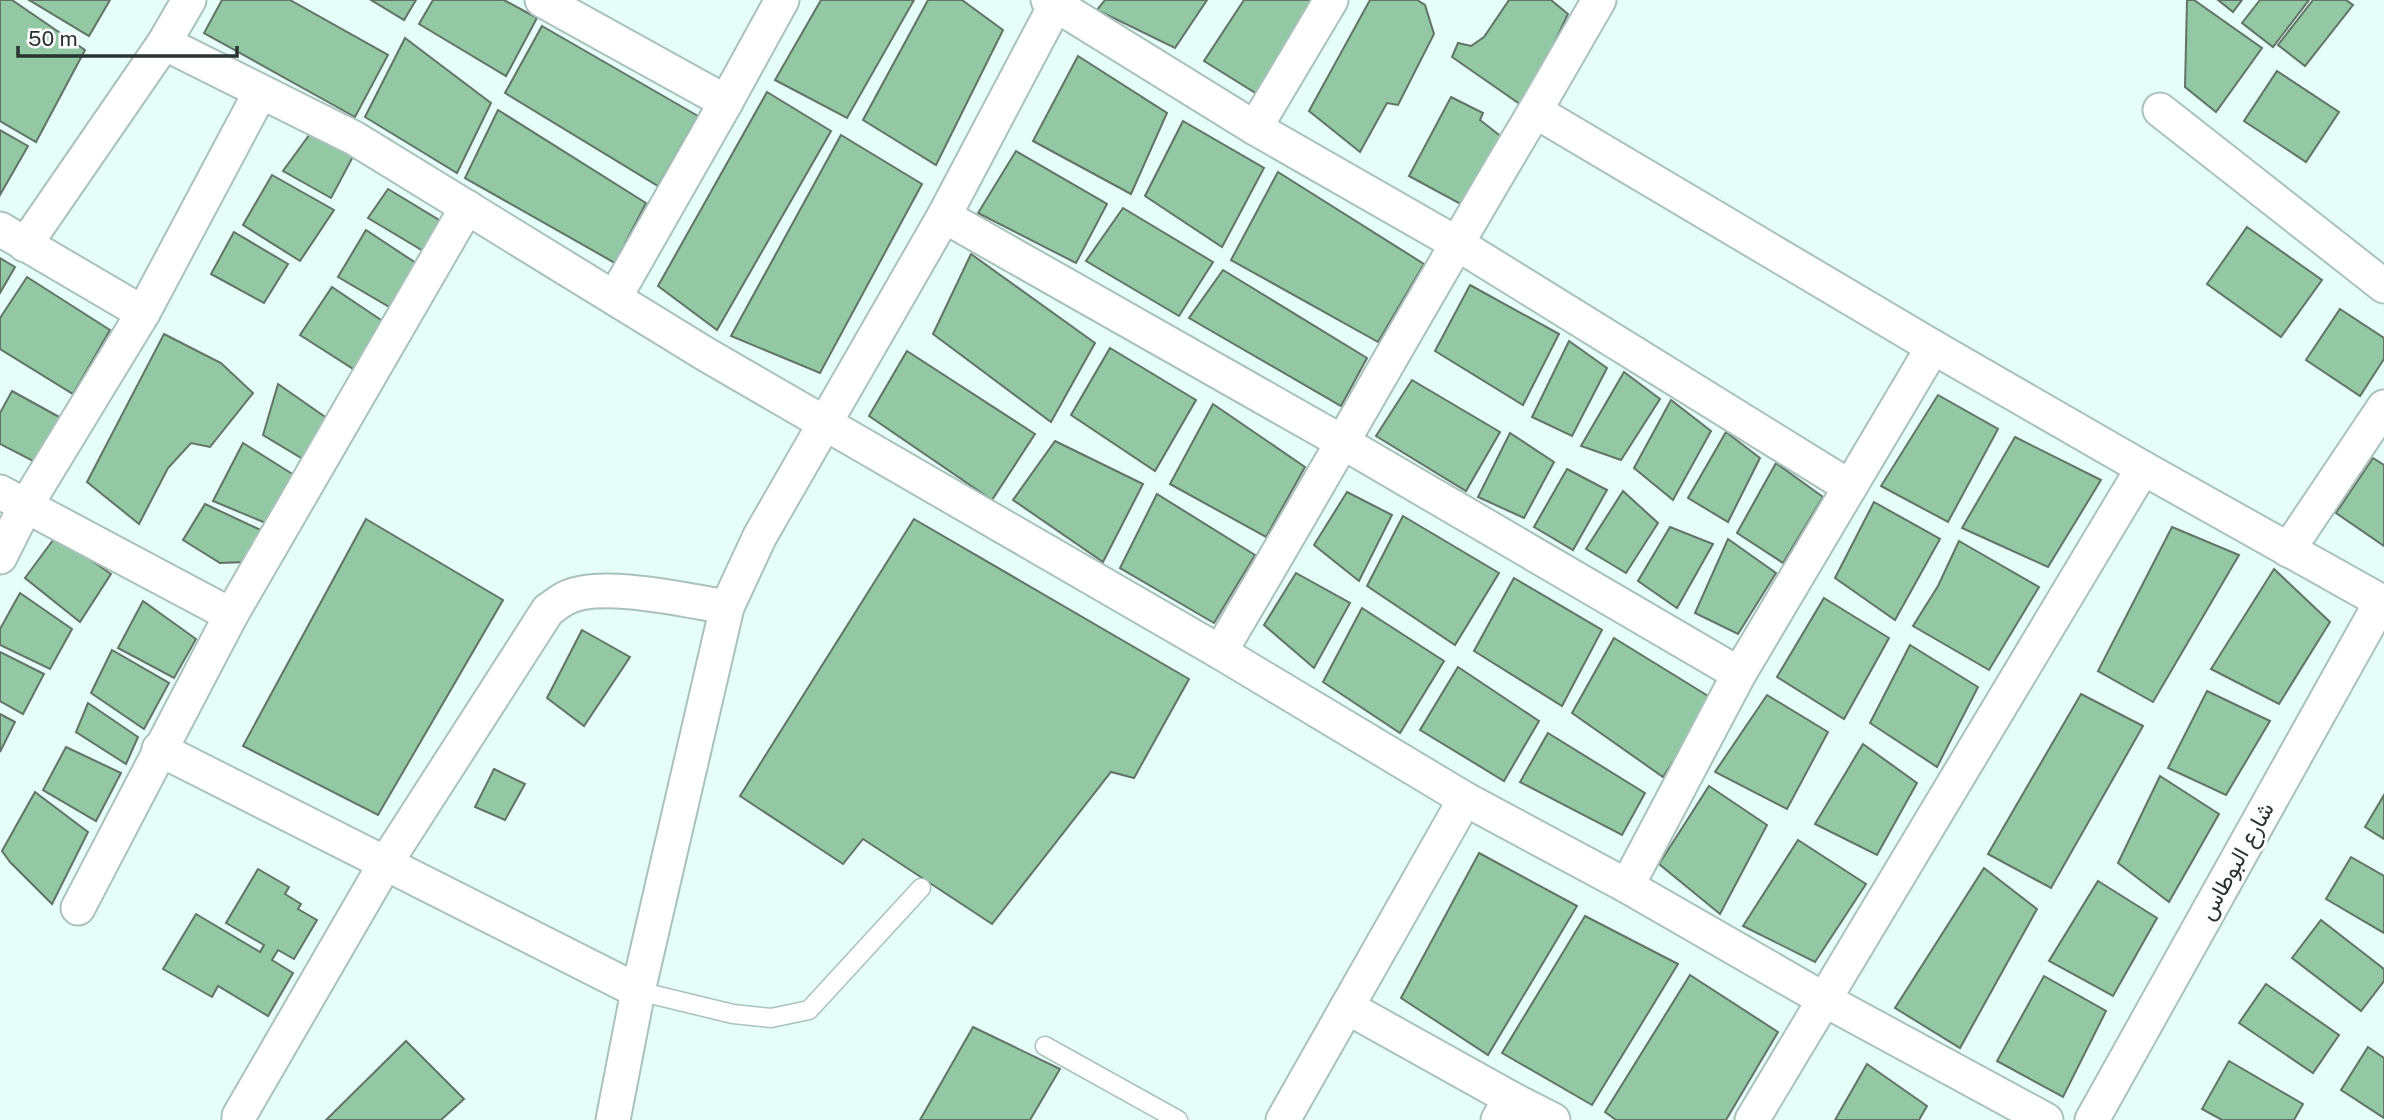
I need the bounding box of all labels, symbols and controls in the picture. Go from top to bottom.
scale bar [18,14,236,58]
text: 50 m [28,26,78,51]
street label: شارع البوطاس [2192,797,2282,926]

